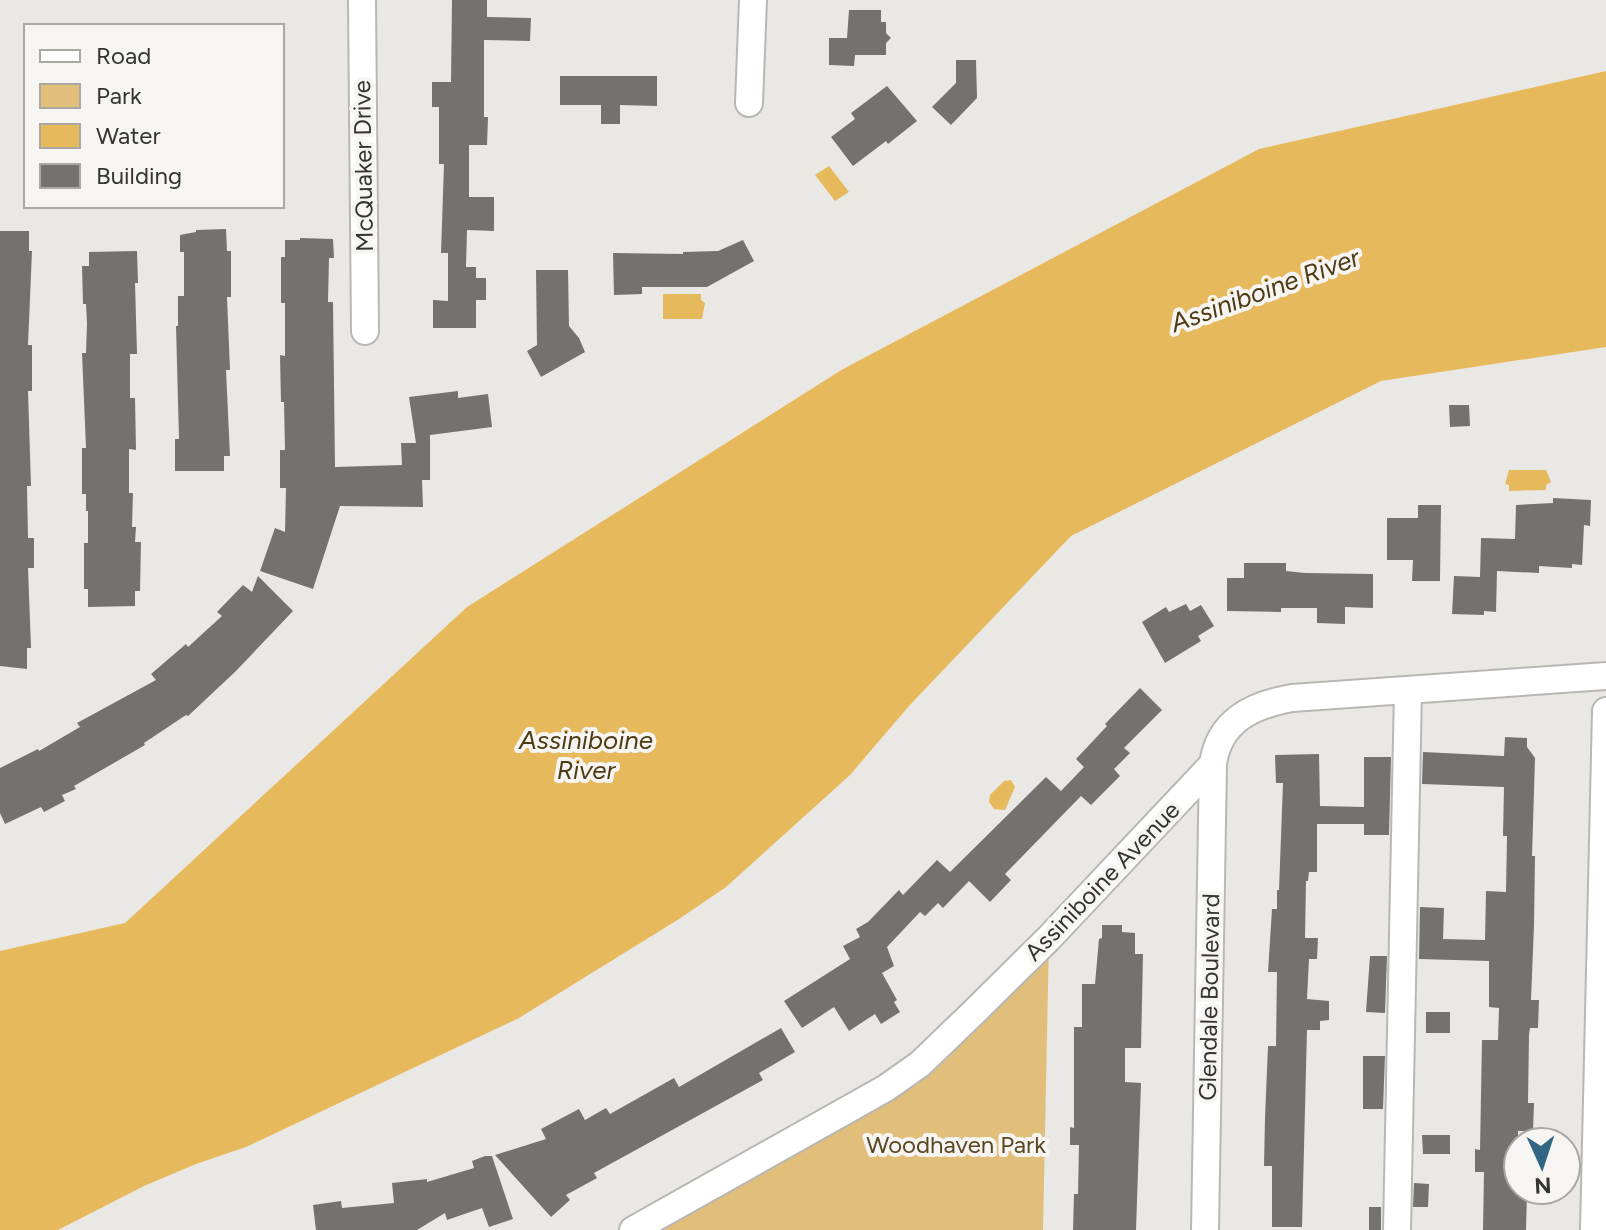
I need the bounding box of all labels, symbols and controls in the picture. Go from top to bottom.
legend [24,24,284,208]
text: Road [96,41,151,70]
street label: McQuaker Drive [347,80,379,252]
text: Park [96,81,142,110]
text: Water [96,121,161,150]
text: Building [96,161,182,190]
water label: Assiniboine River [1165,241,1365,339]
water label: Assiniboine River [518,724,653,786]
street label: Assiniboine Avenue [1019,795,1185,967]
street label: Glendale Boulevard [1193,893,1225,1101]
north arrow [1502,1126,1582,1206]
park label: Woodhaven Park [866,1130,1046,1159]
text: N [1534,1172,1552,1199]

